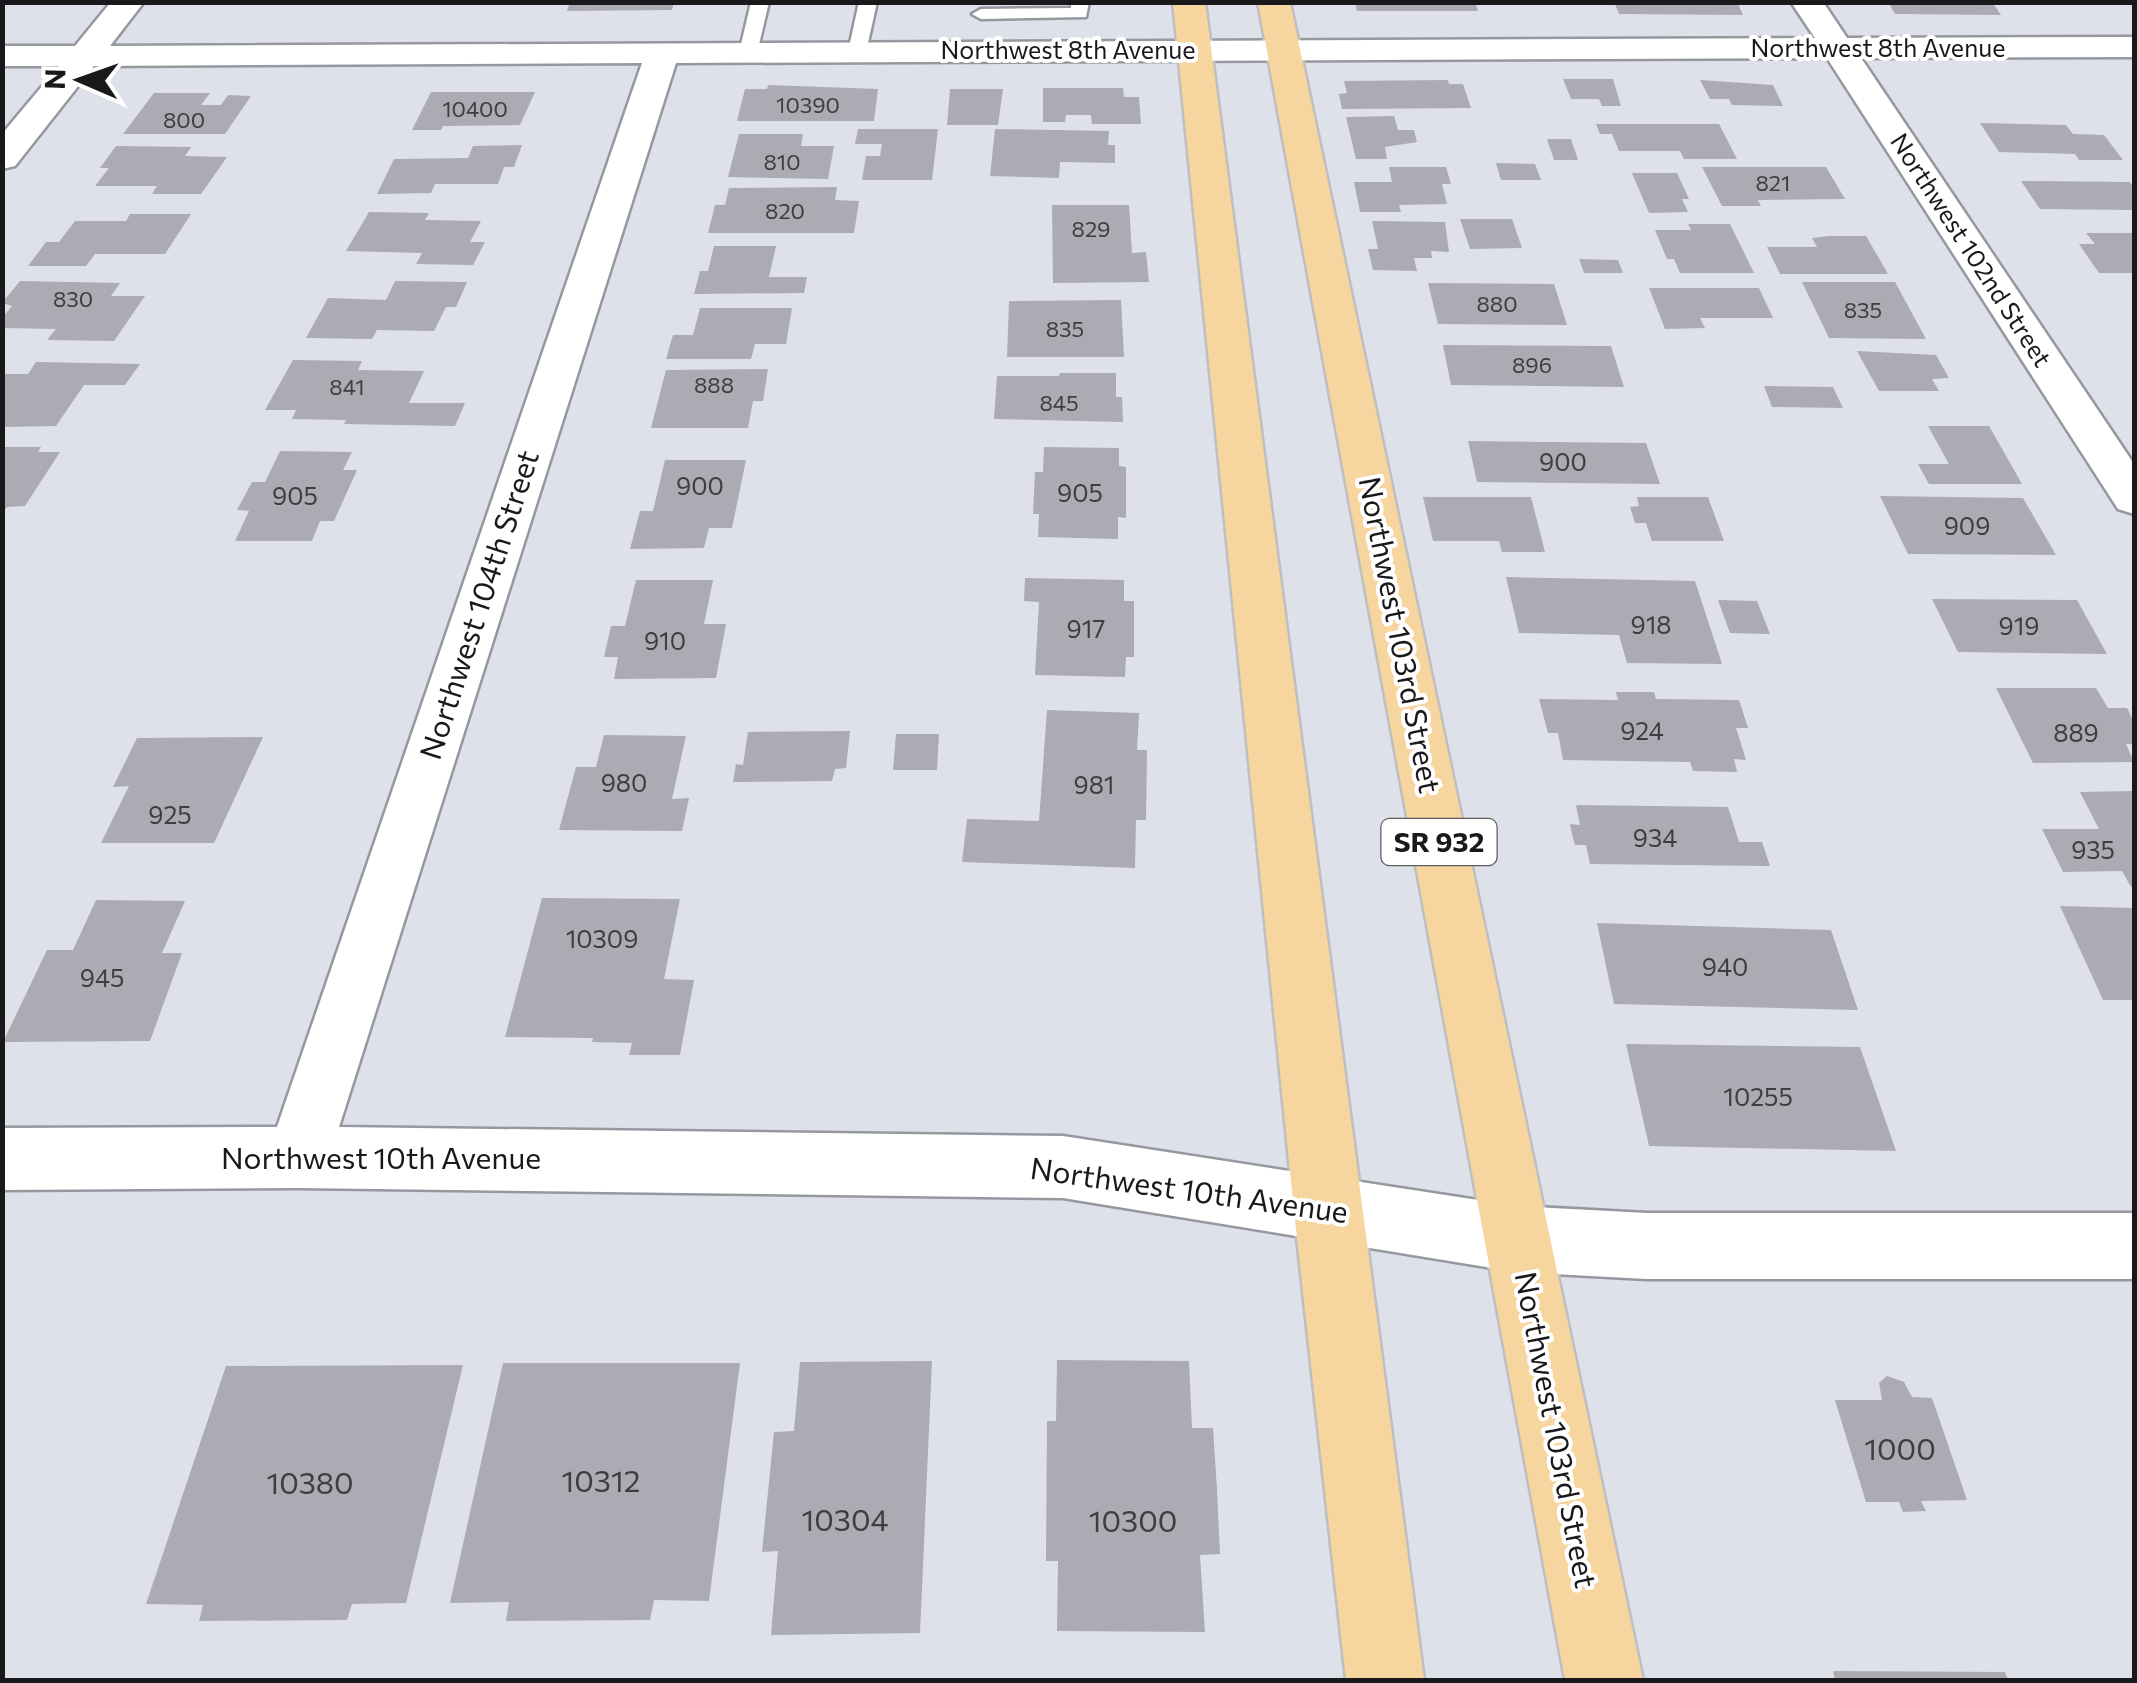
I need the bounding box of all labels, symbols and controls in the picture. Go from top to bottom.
north arrow [30,30,130,130]
street label: Northwest 8th Avenue [1750,32,2006,62]
street label: Northwest 8th Avenue [940,34,1196,64]
text: N [37,68,71,90]
house number: 10390 [776,91,840,118]
house number: 10400 [442,95,508,122]
house number: 800 [163,106,205,133]
street label: Northwest 102nd Street [1885,127,2059,372]
house number: 810 [763,148,801,175]
house number: 821 [1756,169,1790,196]
house number: 820 [765,197,805,224]
house number: 829 [1072,215,1110,242]
house number: 830 [53,285,93,312]
house number: 880 [1476,290,1518,317]
house number: 835 [1844,296,1882,323]
house number: 835 [1046,315,1084,342]
house number: 896 [1512,351,1552,378]
house number: 888 [694,371,734,398]
house number: 841 [329,373,365,400]
house number: 845 [1039,389,1079,416]
street label: Northwest 104th Street [410,445,545,764]
house number: 900 [1539,446,1587,476]
house number: 900 [676,470,724,500]
street label: Northwest 103rd Street [1353,473,1450,796]
house number: 905 [1057,477,1103,507]
house number: 905 [272,480,318,510]
house number: 909 [1944,510,1990,540]
house number: 918 [1630,609,1672,639]
house number: 919 [1998,610,2040,640]
house number: 917 [1066,613,1106,643]
house number: 910 [644,625,686,655]
house number: 924 [1620,715,1664,745]
house number: 889 [2053,717,2099,747]
house number: 980 [601,767,647,797]
house number: 981 [1073,769,1115,799]
house number: 925 [148,799,192,829]
road number: SR 932 [1382,819,1496,865]
house number: 934 [1633,822,1677,852]
house number: 935 [2071,834,2115,864]
house number: 10309 [566,923,638,953]
house number: 940 [1702,951,1748,981]
house number: 945 [80,962,124,992]
house number: 10255 [1723,1081,1793,1111]
street label: Northwest 10th Avenue [221,1138,541,1175]
street label: Northwest 10th Avenue [1028,1148,1350,1229]
street label: Northwest 103rd Street [1509,1268,1606,1591]
house number: 1000 [1864,1429,1936,1466]
house number: 10312 [562,1461,640,1498]
house number: 10380 [266,1463,354,1500]
house number: 10304 [801,1500,889,1537]
house number: 10300 [1089,1501,1177,1538]

